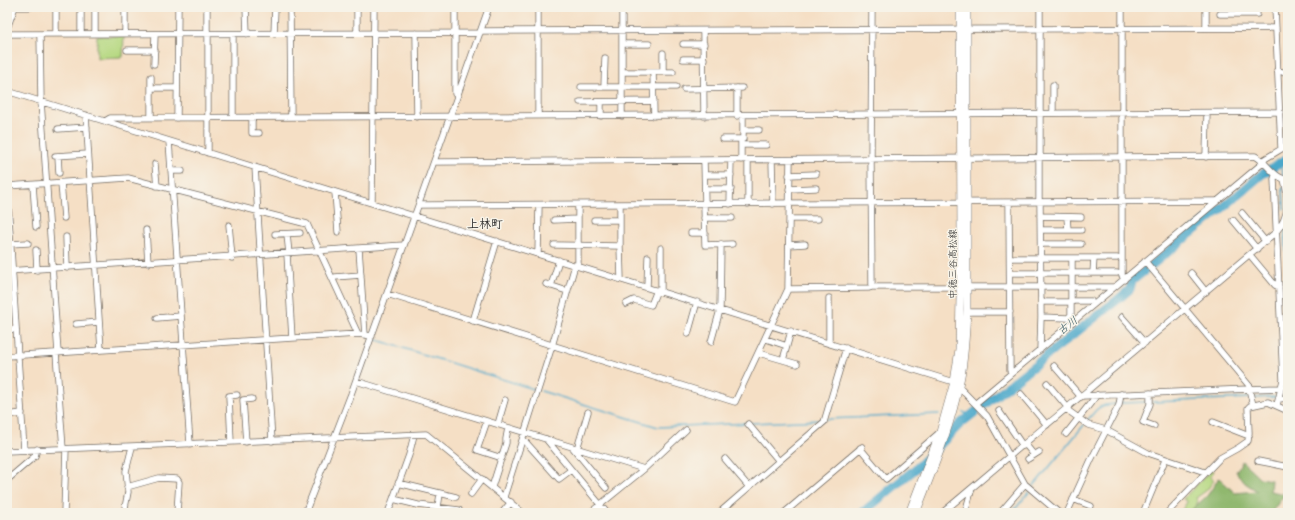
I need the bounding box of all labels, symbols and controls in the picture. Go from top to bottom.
district label: 上林町 [467,214,503,232]
street label: 中徳三谷高松線 [944,229,959,299]
water label: 古川 [1053,312,1081,338]

